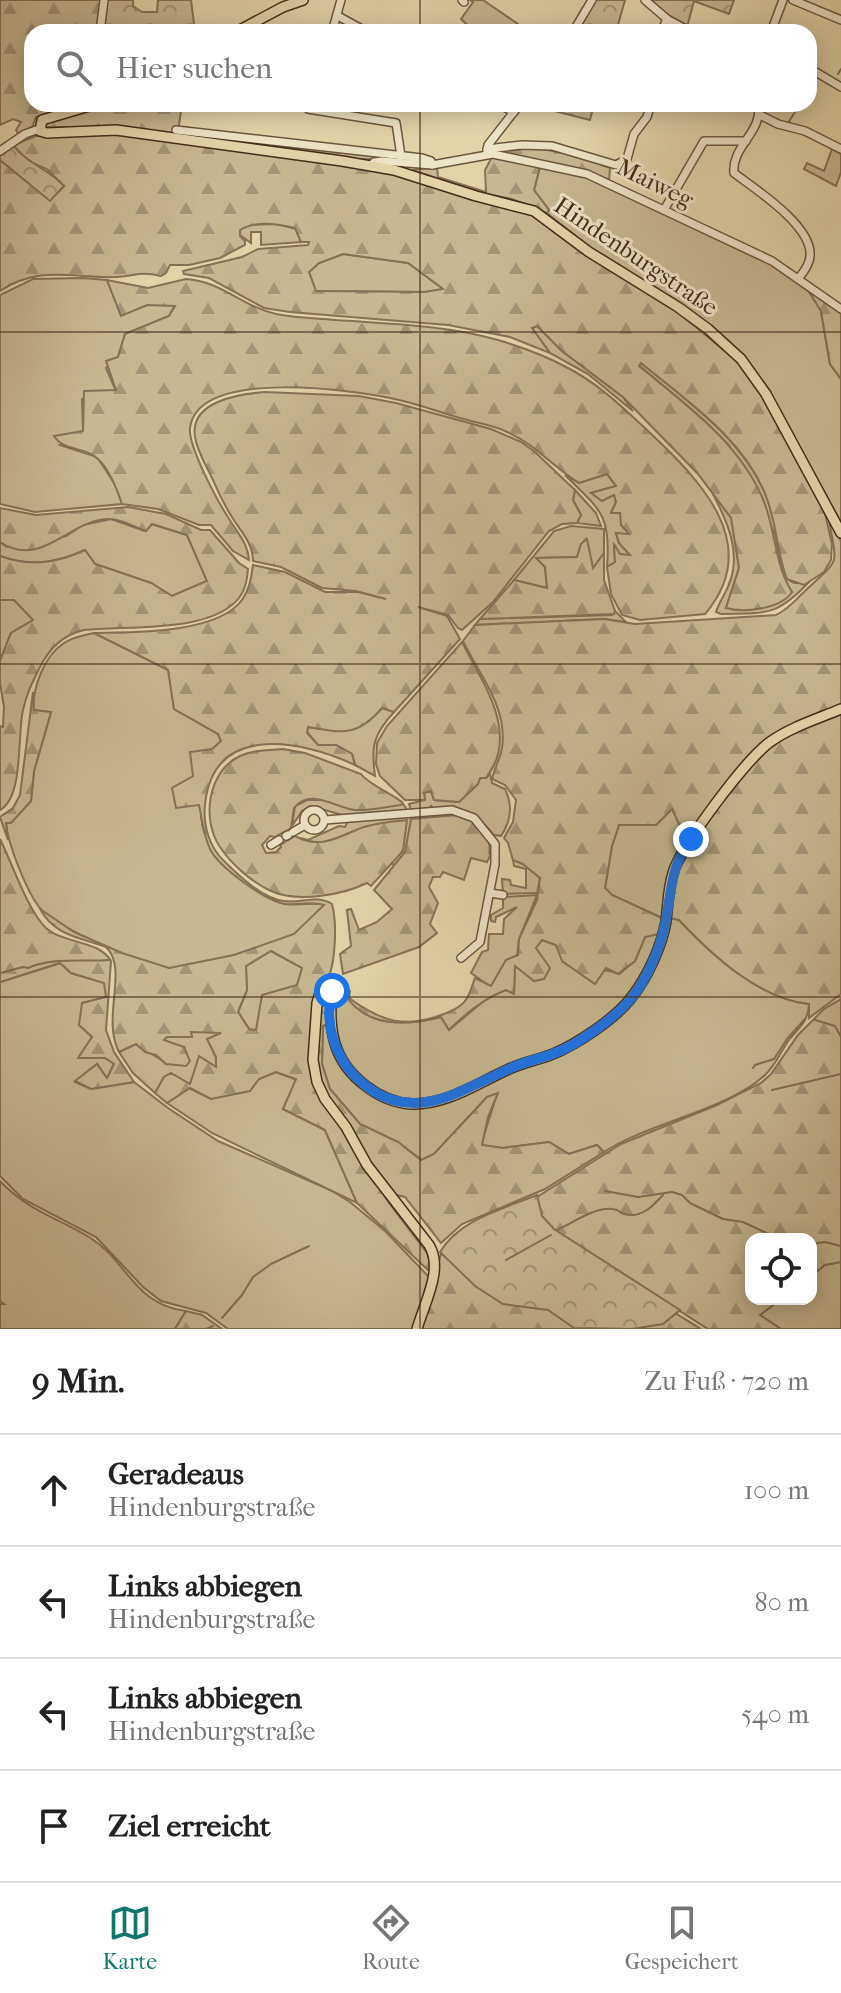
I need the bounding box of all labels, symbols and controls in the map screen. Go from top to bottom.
search box [24,24,817,112]
icon: search [52,46,96,90]
text: Hier suchen [116,51,272,86]
street label: Maiweg [612,152,699,214]
street label: Hindenburgstraße [549,191,723,321]
route end [673,821,709,857]
route start [314,973,350,1009]
map controls [745,1233,817,1305]
button: locate [745,1233,817,1305]
text: 9 Min. [32,1361,125,1401]
text: Zu Fuß · 720 m [645,1366,809,1397]
text: Geradeaus [108,1457,244,1492]
icon: ahead [32,1468,76,1512]
text: 100 m [744,1475,809,1506]
text: Hindenburgstraße [108,1492,315,1523]
text: Links abbiegen [108,1569,302,1604]
icon: left [32,1580,76,1624]
text: 80 m [754,1587,809,1618]
text: Hindenburgstraße [108,1604,315,1635]
text: Links abbiegen [108,1681,302,1716]
icon: left [32,1692,76,1736]
text: 540 m [741,1699,809,1730]
text: Hindenburgstraße [108,1716,315,1747]
icon: arrive [32,1804,76,1848]
text: Ziel erreicht [108,1809,270,1844]
tab: Karte [102,1901,157,1975]
tab: Route [362,1901,420,1975]
tab: Gespeichert [625,1901,739,1975]

